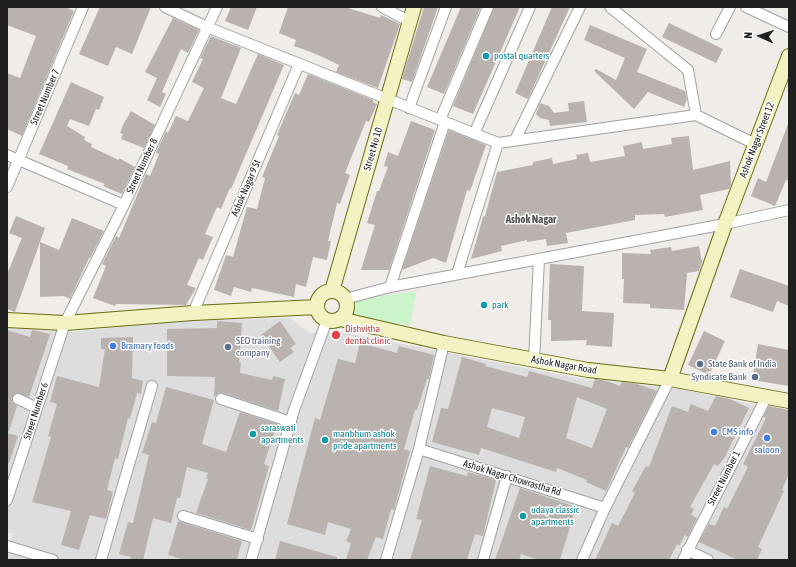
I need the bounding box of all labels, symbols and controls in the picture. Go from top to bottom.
north arrow [740,16,780,56]
text: N [742,32,754,39]
place label: postal quarters [494,50,549,62]
marker: postal quarters [481,51,491,61]
street label: Street Number 7 [28,67,62,127]
street label: Ashok Nagar Street 12 [737,100,777,180]
street label: Street No 10 [361,126,385,172]
street label: Street Number 8 [124,136,160,196]
street label: Ashok Nagar 9 St [229,158,263,218]
district label: Ashok Nagar [506,213,556,227]
place label: park [492,299,509,311]
marker: park [479,300,489,310]
place label: Dishvitha dental clinic [345,323,390,346]
marker: Dishvitha dental clinic [330,329,342,341]
place label: SEO training company [236,335,281,358]
place label: Bramary foods [121,340,174,352]
marker: Bramary foods [108,341,118,351]
marker: SEO training company [223,342,233,352]
street label: Ashok Nagar Road [530,353,598,377]
place label: State Bank of India [708,358,776,370]
marker: State Bank of India [695,359,705,369]
place label: Syndicate Bank [691,371,747,383]
marker: Syndicate Bank [750,372,760,382]
street label: Street Number 6 [21,381,51,441]
place label: saraswati apartments [261,422,304,446]
place label: CMS info [722,426,753,438]
marker: CMS info [709,427,719,437]
place label: manbhum ashok pride apartments [333,428,396,452]
marker: saraswati apartments [248,429,258,439]
marker: saloon [762,433,772,443]
marker: manbhum ashok pride apartments [320,435,330,445]
place label: saloon [755,444,779,456]
street label: Street Number 1 [705,449,743,507]
street label: Ashok Nagar Chowrastha Rd [462,457,562,499]
place label: udaya classic apartments [531,504,579,528]
marker: udaya classic apartments [518,511,528,521]

